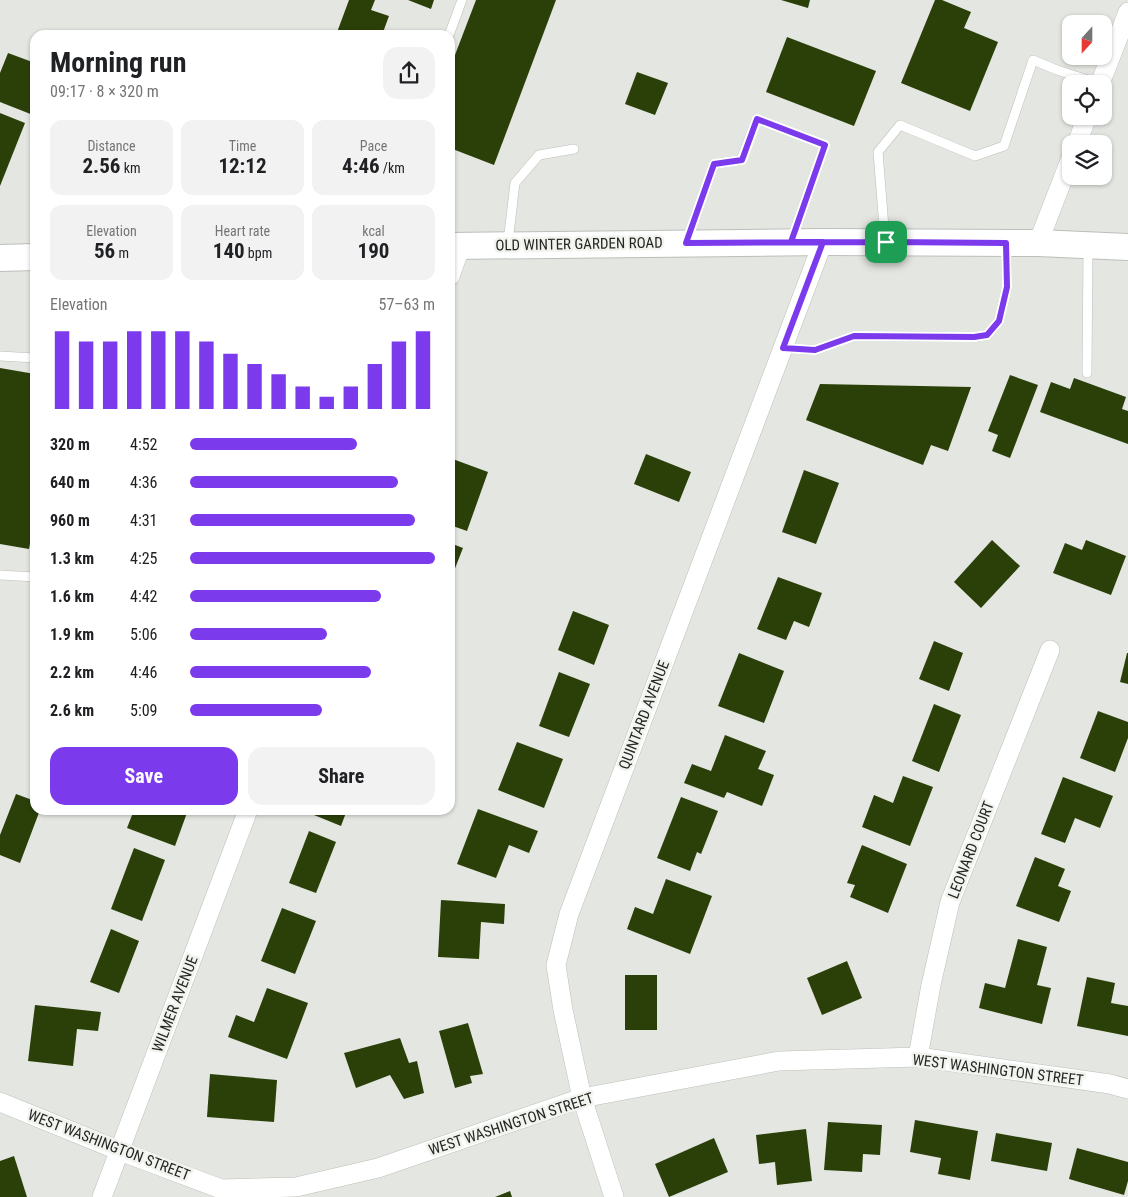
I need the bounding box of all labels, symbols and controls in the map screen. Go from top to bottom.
north arrow [1062,15,1112,65]
map controls [1062,15,1112,185]
text: Morning run [50,46,186,79]
button: share [383,47,435,99]
button: locate [1062,75,1112,125]
text: 09:17 · 8 × 320 m [50,82,159,101]
button: layers [1062,135,1112,185]
text: Distance [87,138,136,154]
text: Time [229,138,256,154]
text: Pace [360,138,387,154]
text: 2.56 [82,154,120,178]
text: 12:12 [218,154,267,178]
text: 4:46 [342,154,380,178]
text: km [120,160,141,176]
text: /km [380,160,405,176]
pin [865,221,907,263]
text: Elevation [86,223,137,239]
text: Heart rate [215,223,270,239]
text: kcal [362,223,385,239]
icon: arrive [872,228,900,256]
street label: OLD WINTER GARDEN ROAD [495,234,663,254]
text: 56 [94,239,115,263]
text: 140 [213,239,245,263]
text: 190 [358,239,389,263]
text: m [115,245,129,261]
text: bpm [245,245,272,261]
text: Elevation [50,295,108,314]
text: 57–63 m [379,295,435,314]
text: 320 m [50,435,90,454]
text: 4:52 [130,435,157,454]
text: 640 m [50,473,90,492]
text: 4:36 [130,473,157,492]
text: 960 m [50,511,90,530]
text: 4:31 [130,511,157,530]
text: 1.3 km [50,549,94,568]
text: 4:25 [130,549,157,568]
text: 1.6 km [50,587,94,606]
text: 4:42 [130,587,157,606]
text: 1.9 km [50,625,94,644]
text: 5:06 [130,625,157,644]
street label: QUINTARD AVENUE [615,658,673,772]
text: 2.2 km [50,663,94,682]
text: 4:46 [130,663,157,682]
text: 2.6 km [50,701,94,720]
text: 5:09 [130,701,157,720]
button: Save [50,747,238,805]
button: Share [248,747,435,805]
street label: LEONARD COURT [944,799,998,901]
street label: WILMER AVENUE [148,953,202,1055]
street label: WEST WASHINGTON STREET [911,1051,1085,1089]
street label: WEST WASHINGTON STREET [426,1089,596,1159]
street label: WEST WASHINGTON STREET [25,1106,193,1184]

